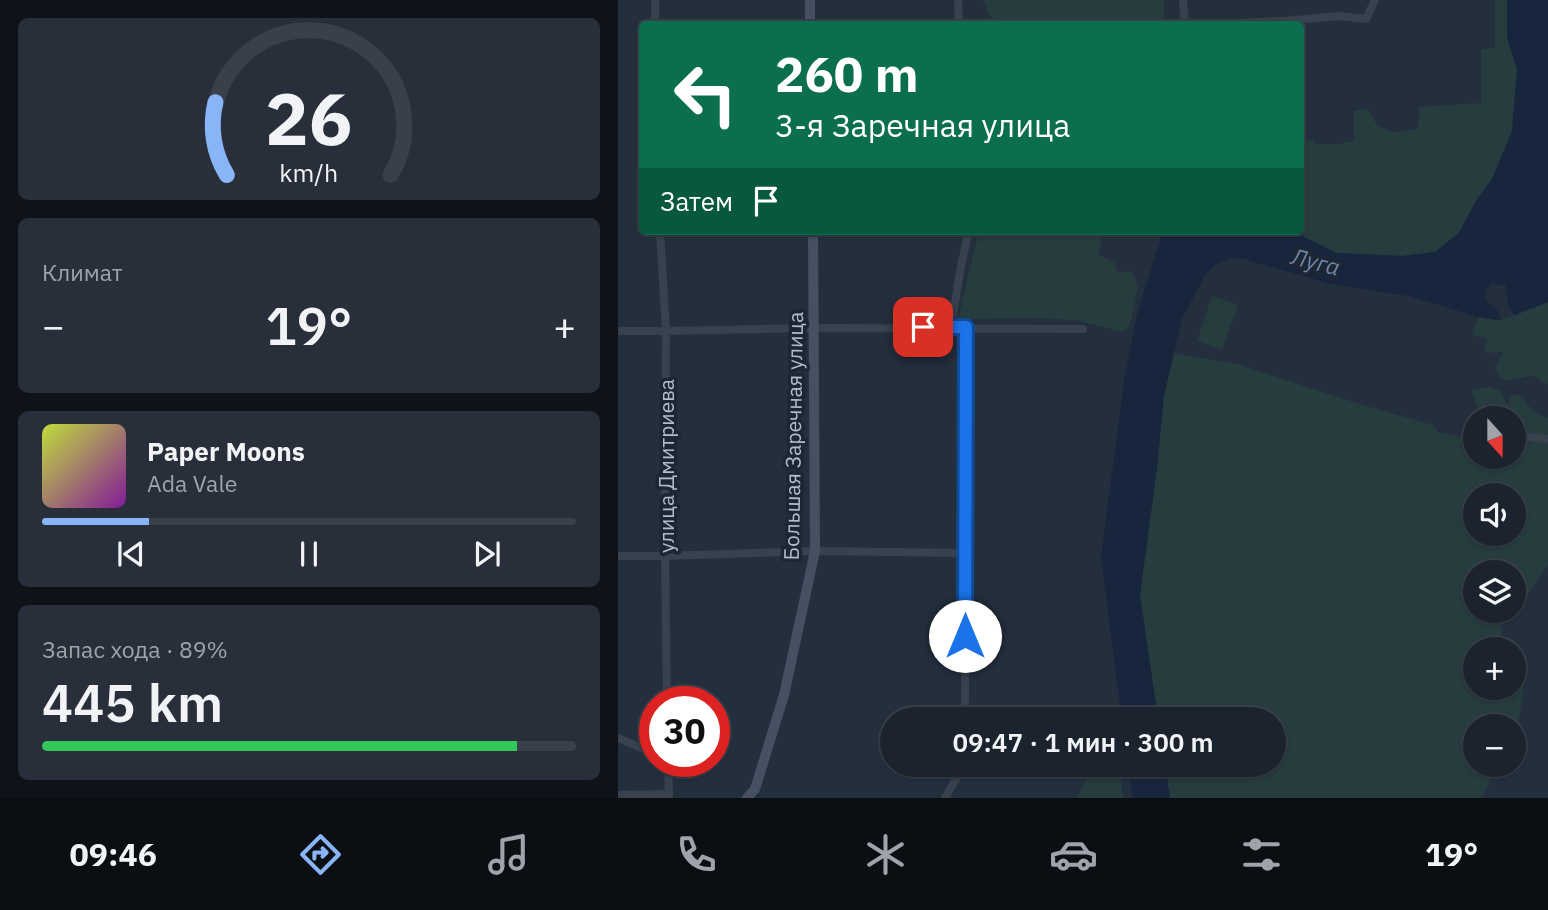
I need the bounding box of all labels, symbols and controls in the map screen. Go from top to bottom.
text: 260 m [775,42,919,105]
icon: left [660,49,751,140]
text: 26 [265,70,353,165]
text: 3-я Заречная улица [775,104,1070,146]
text: km/h [280,156,338,189]
icon: arrive [747,182,785,220]
text: Затем [660,184,733,218]
water label: Луга [1288,240,1343,281]
text: Климат [42,257,123,287]
text: 19° [266,292,352,359]
pin [893,297,953,357]
text: − [42,301,65,350]
text: + [553,301,576,350]
icon: arrive [904,308,942,346]
street label: Большая Заречная улица [777,311,809,561]
street label: улица Дмитриева [652,379,680,553]
north arrow [1463,406,1526,469]
map controls [1463,406,1526,777]
text: Paper Moons [147,434,305,468]
text: Ada Vale [147,468,237,498]
button: sound [1463,483,1526,546]
icon: previous [112,535,150,573]
icon: pause [290,535,328,573]
icon: next [468,535,506,573]
button: layers [1463,560,1526,623]
position arrow [928,599,1002,673]
text: Запас хода · 89% [42,634,228,664]
button: + [1463,637,1526,700]
text: 445 km [42,669,223,736]
speed limit sign: 30 [639,686,730,777]
button: − [1463,714,1526,777]
text: 09:47 · 1 мин · 300 m [952,725,1214,759]
icon: directions [296,830,345,879]
icon: music [484,830,533,879]
icon: phone [672,830,721,879]
icon: climate [861,830,910,879]
icon: car [1049,830,1098,879]
icon: filters [1237,830,1286,879]
text: 09:46 [70,833,157,875]
text: 19° [1425,833,1478,875]

